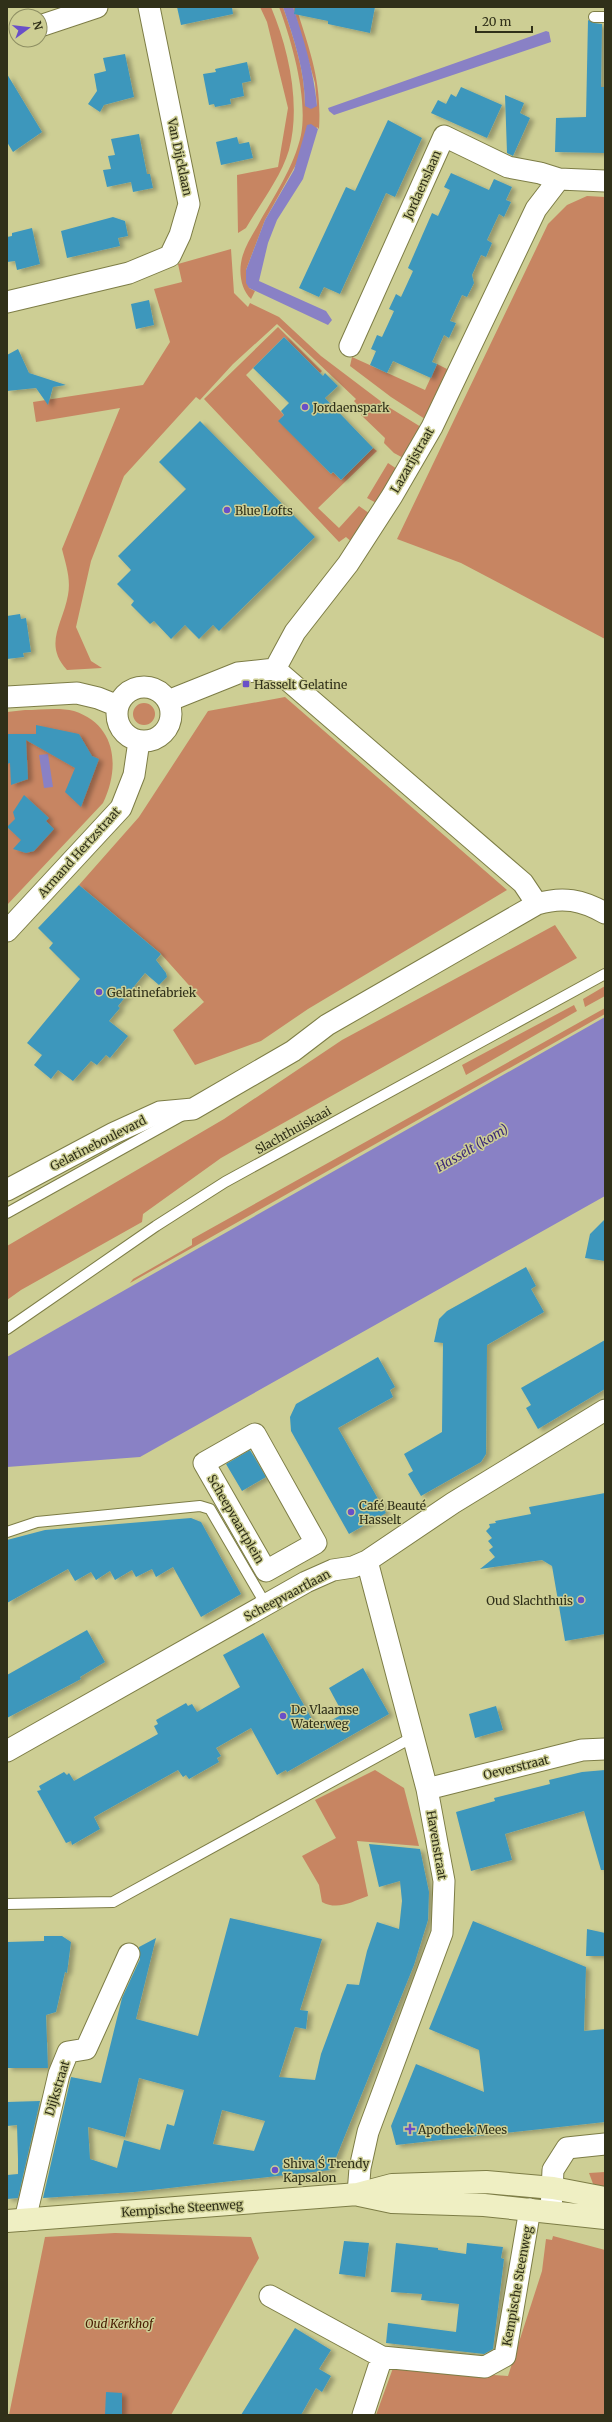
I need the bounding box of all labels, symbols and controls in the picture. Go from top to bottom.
north arrow [8,8,48,48]
scale bar [476,8,532,34]
text: 20 m [482,14,511,29]
text: N [30,19,46,32]
street label: Van Dijcklaan [164,116,196,197]
street label: Jordaenslaan [400,148,444,223]
place label: Jordaenspark [312,400,390,415]
marker: Jordaenspark [300,402,310,412]
street label: Lazarijstraat [387,424,437,496]
place label: Blue Lofts [235,503,293,518]
marker: Blue Lofts [222,505,232,515]
place label: Hasselt Gelatine [254,677,347,692]
marker: Hasselt Gelatine [241,679,251,689]
street label: Armand Hertzstraat [34,804,124,901]
place label: Gelatinefabriek [107,985,197,1000]
marker: Gelatinefabriek [94,987,104,997]
street label: Slachthuiskaai [252,1103,334,1157]
street label: Gelatineboulevard [48,1112,148,1174]
water label: Hasselt (kom) [432,1120,511,1176]
street label: Scheepvaartplein [204,1472,268,1566]
place label: Café Beauté Hasselt [359,1498,426,1527]
marker: Café Beauté Hasselt [346,1507,356,1517]
street label: Scheepvaartlaan [241,1566,333,1624]
place label: Oud Slachthuis [486,1593,573,1608]
marker: Oud Slachthuis [576,1595,586,1605]
place label: De Vlaamse Waterweg [290,1702,358,1731]
marker: De Vlaamse Waterweg [278,1711,288,1721]
street label: Oeverstraat [482,1752,551,1782]
street label: Havenstraat [424,1809,451,1881]
street label: Dijkstraat [41,2058,73,2118]
place label: Apotheek Mees [417,2122,507,2137]
marker: Apotheek Mees [405,2124,415,2134]
place label: Shiva Ś Trendy Kapsalon [283,2156,369,2185]
marker: Shiva Ś Trendy Kapsalon [270,2165,280,2175]
street label: Kempische Steenweg [121,2196,244,2220]
street label: Kempische Steenweg [499,2224,535,2347]
park label: Oud Kerkhof [85,2316,155,2331]

